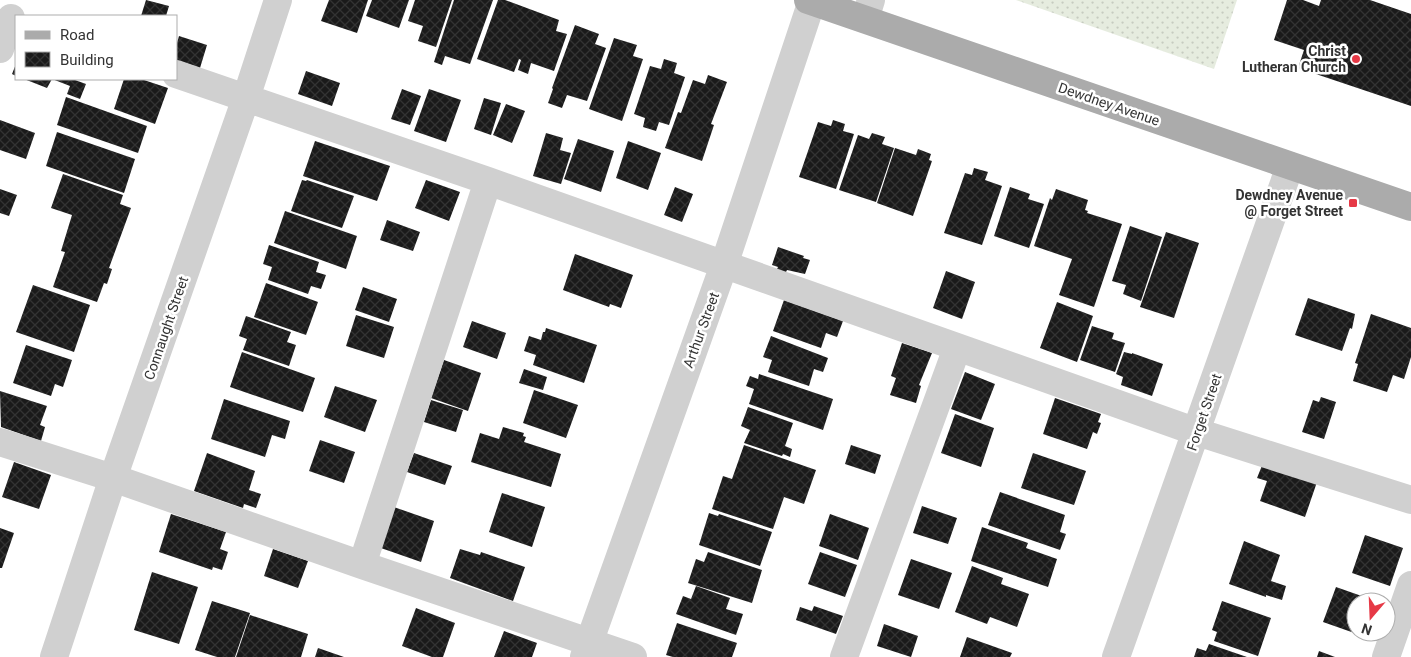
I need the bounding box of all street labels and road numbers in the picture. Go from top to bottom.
street label: Dewdney Avenue [1056,79,1162,129]
street label: Connaught Street [141,274,191,382]
street label: Arthur Street [680,290,722,370]
street label: Forget Street [1183,371,1225,453]

